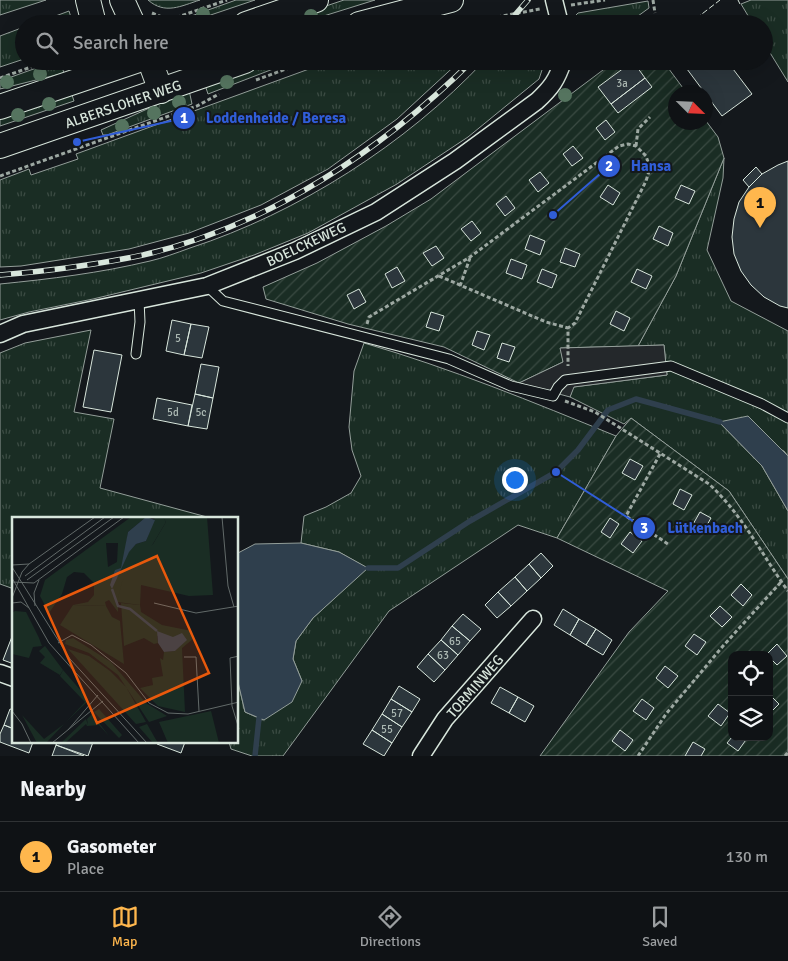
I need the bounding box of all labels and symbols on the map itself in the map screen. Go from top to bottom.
street label: ALBERSLOHER WEG [63,77,184,132]
house number: 3a [616,77,628,90]
north arrow [668,85,713,130]
callout: Loddenheide / Beresa [171,103,357,133]
text: 1 [180,109,188,127]
text: Loddenheide / Beresa [206,109,347,127]
callout: Hansa [596,151,682,181]
text: 2 [605,157,613,175]
text: Hansa [631,157,672,175]
pin: 1 [744,187,776,228]
street label: BOELCKEWEG [264,219,349,270]
house number: 5 [175,332,181,345]
house number: 5d [167,406,179,419]
house number: 5c [195,406,207,419]
your location [502,467,528,493]
callout: Lütkenbach [632,513,752,543]
inset map [12,517,239,744]
text: 3 [640,519,648,537]
text: Lütkenbach [667,519,743,537]
house number: 65 [449,635,461,648]
house number: 63 [437,649,449,662]
street label: TORMINWEG [443,651,507,721]
house number: 57 [391,707,403,720]
house number: 55 [381,723,393,736]

